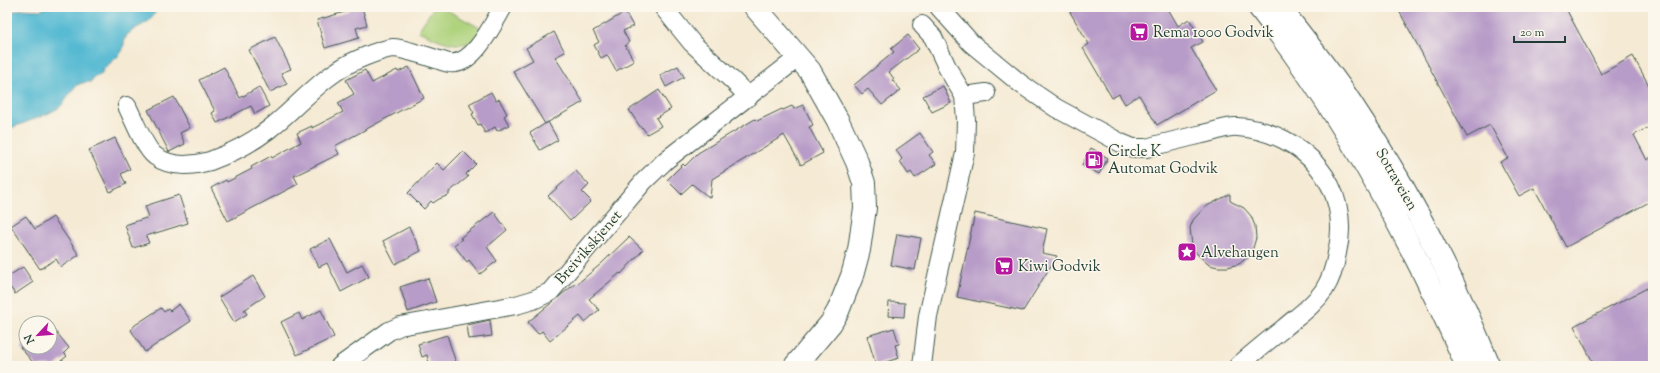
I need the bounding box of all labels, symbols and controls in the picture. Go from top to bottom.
scale bar [1514,18,1565,44]
supermarket icon: Rema 1000 Godvik [1128,21,1150,43]
place label: Rema 1000 Godvik [1153,23,1274,44]
text: 20 m [1520,24,1545,42]
place label: Circle K Automat Godvik [1108,142,1218,180]
street label: Sotraveien [1369,145,1422,215]
fuel station icon: Circle K Automat Godvik [1083,149,1105,171]
street label: Breivikskjenet [551,206,627,290]
place icon: Alvehaugen [1176,241,1198,263]
place label: Alvehaugen [1201,243,1279,264]
supermarket icon: Kiwi Godvik [993,255,1015,277]
place label: Kiwi Godvik [1018,257,1101,278]
north arrow [18,315,58,355]
text: N [21,331,39,347]

